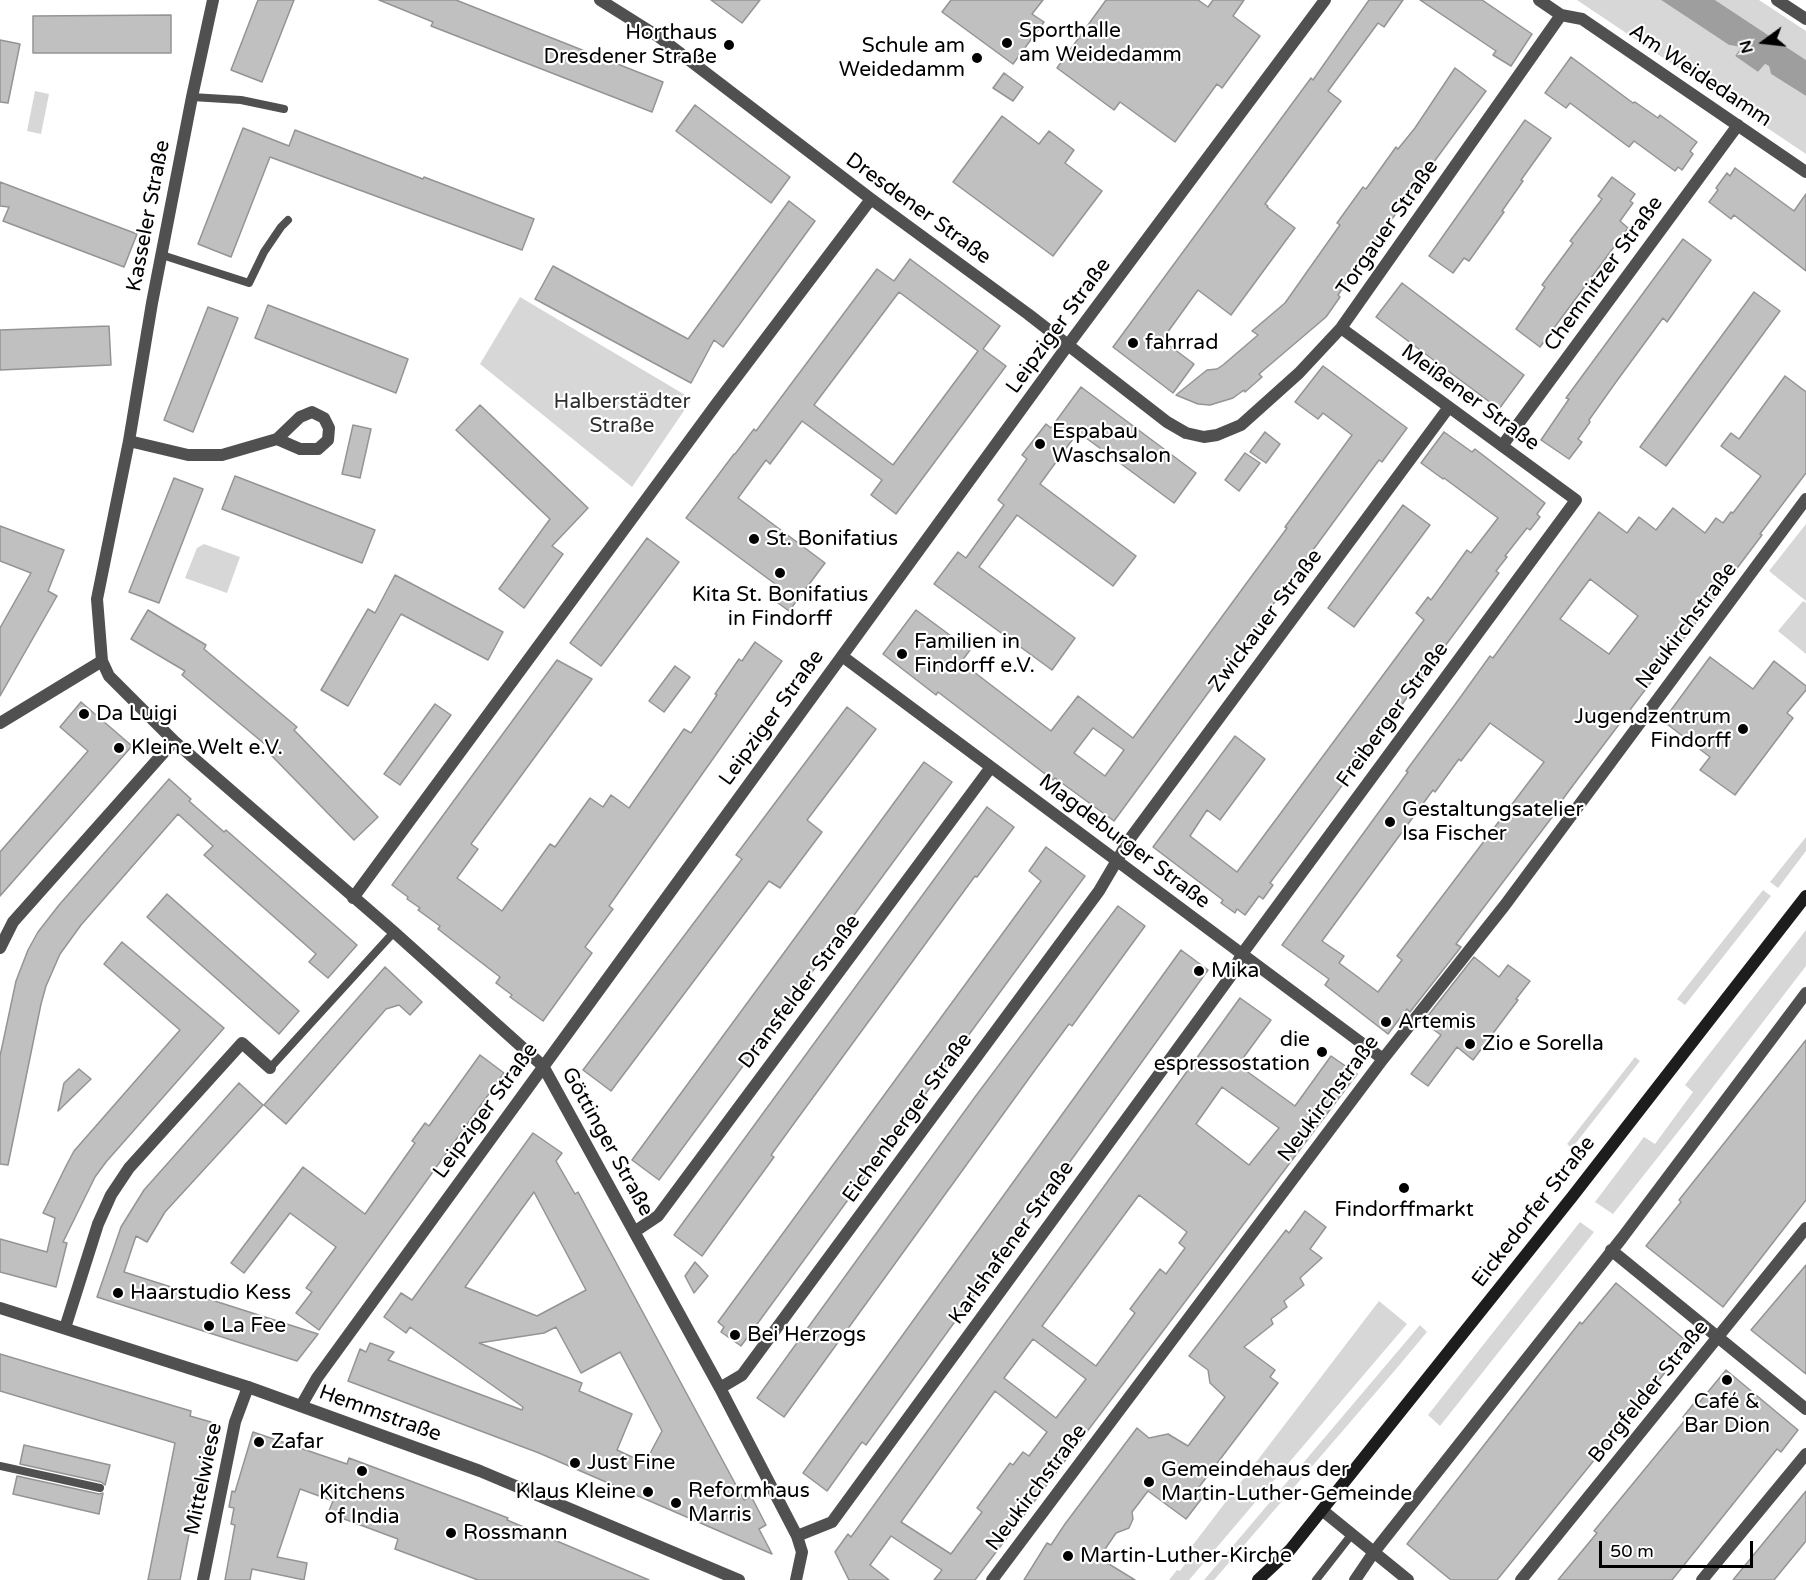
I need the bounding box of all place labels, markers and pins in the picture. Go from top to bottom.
place label: Sporthalle am Weidedamm [1019,18,1182,68]
place label: Horthaus Dresdener Straße [543,20,717,70]
place label: Schule am Weidedamm [839,33,965,83]
marker: Sporthalle am Weidedamm [1000,36,1014,50]
marker: Horthaus Dresdener Straße [722,38,736,52]
marker: Schule am Weidedamm [970,51,984,65]
place label: fahrrad [1145,330,1218,356]
marker: fahrrad [1126,336,1140,350]
place label: Espabau Waschsalon [1052,419,1171,469]
marker: Espabau Waschsalon [1033,437,1047,451]
place label: St. Bonifatius [766,526,898,552]
marker: St. Bonifatius [747,532,761,546]
marker: Kita St. Bonifatius in Findorff [773,566,787,580]
place label: Kita St. Bonifatius in Findorff [692,582,868,632]
place label: Familien in Findorff e.V. [914,629,1035,679]
marker: Familien in Findorff e.V. [895,647,909,661]
place label: Da Luigi [96,701,177,727]
place label: Jugendzentrum Findorff [1574,704,1731,754]
marker: Da Luigi [77,707,91,721]
marker: Jugendzentrum Findorff [1736,722,1750,736]
place label: Kleine Welt e.V. [131,735,283,761]
marker: Kleine Welt e.V. [112,741,126,755]
place label: Gestaltungsatelier Isa Fischer [1402,797,1583,847]
marker: Gestaltungsatelier Isa Fischer [1383,815,1397,829]
place label: Mika [1211,958,1259,984]
marker: Mika [1192,964,1206,978]
place label: Artemis [1398,1009,1476,1035]
marker: Artemis [1379,1015,1393,1029]
place label: die espressostation [1154,1027,1310,1077]
place label: Zio e Sorella [1482,1031,1604,1057]
marker: Zio e Sorella [1463,1037,1477,1051]
marker: die espressostation [1315,1045,1329,1059]
marker: Findorffmarkt [1397,1181,1411,1195]
place label: Findorffmarkt [1334,1197,1474,1223]
place label: Haarstudio Kess [130,1280,291,1306]
marker: Haarstudio Kess [111,1286,125,1300]
place label: La Fee [221,1313,286,1339]
marker: La Fee [202,1319,216,1333]
place label: Bei Herzogs [747,1322,866,1348]
marker: Bei Herzogs [728,1328,742,1342]
marker: Café & Bar Dion [1720,1373,1734,1387]
place label: Café & Bar Dion [1684,1389,1770,1439]
place label: Zafar [271,1429,323,1455]
marker: Zafar [252,1435,266,1449]
place label: Just Fine [587,1450,675,1476]
marker: Just Fine [568,1456,582,1470]
place label: Gemeindehaus der Martin-Luther-Gemeinde [1161,1457,1412,1507]
marker: Kitchens of India [355,1464,369,1478]
marker: Gemeindehaus der Martin-Luther-Gemeinde [1142,1475,1156,1489]
place label: Reformhaus Marris [688,1478,810,1528]
place label: Klaus Kleine [516,1479,636,1505]
place label: Kitchens of India [319,1480,405,1530]
marker: Klaus Kleine [641,1485,655,1499]
marker: Reformhaus Marris [669,1496,683,1510]
place label: Rossmann [463,1520,568,1546]
marker: Rossmann [444,1526,458,1540]
place label: Martin-Luther-Kirche [1080,1543,1292,1569]
marker: Martin-Luther-Kirche [1061,1549,1075,1563]

